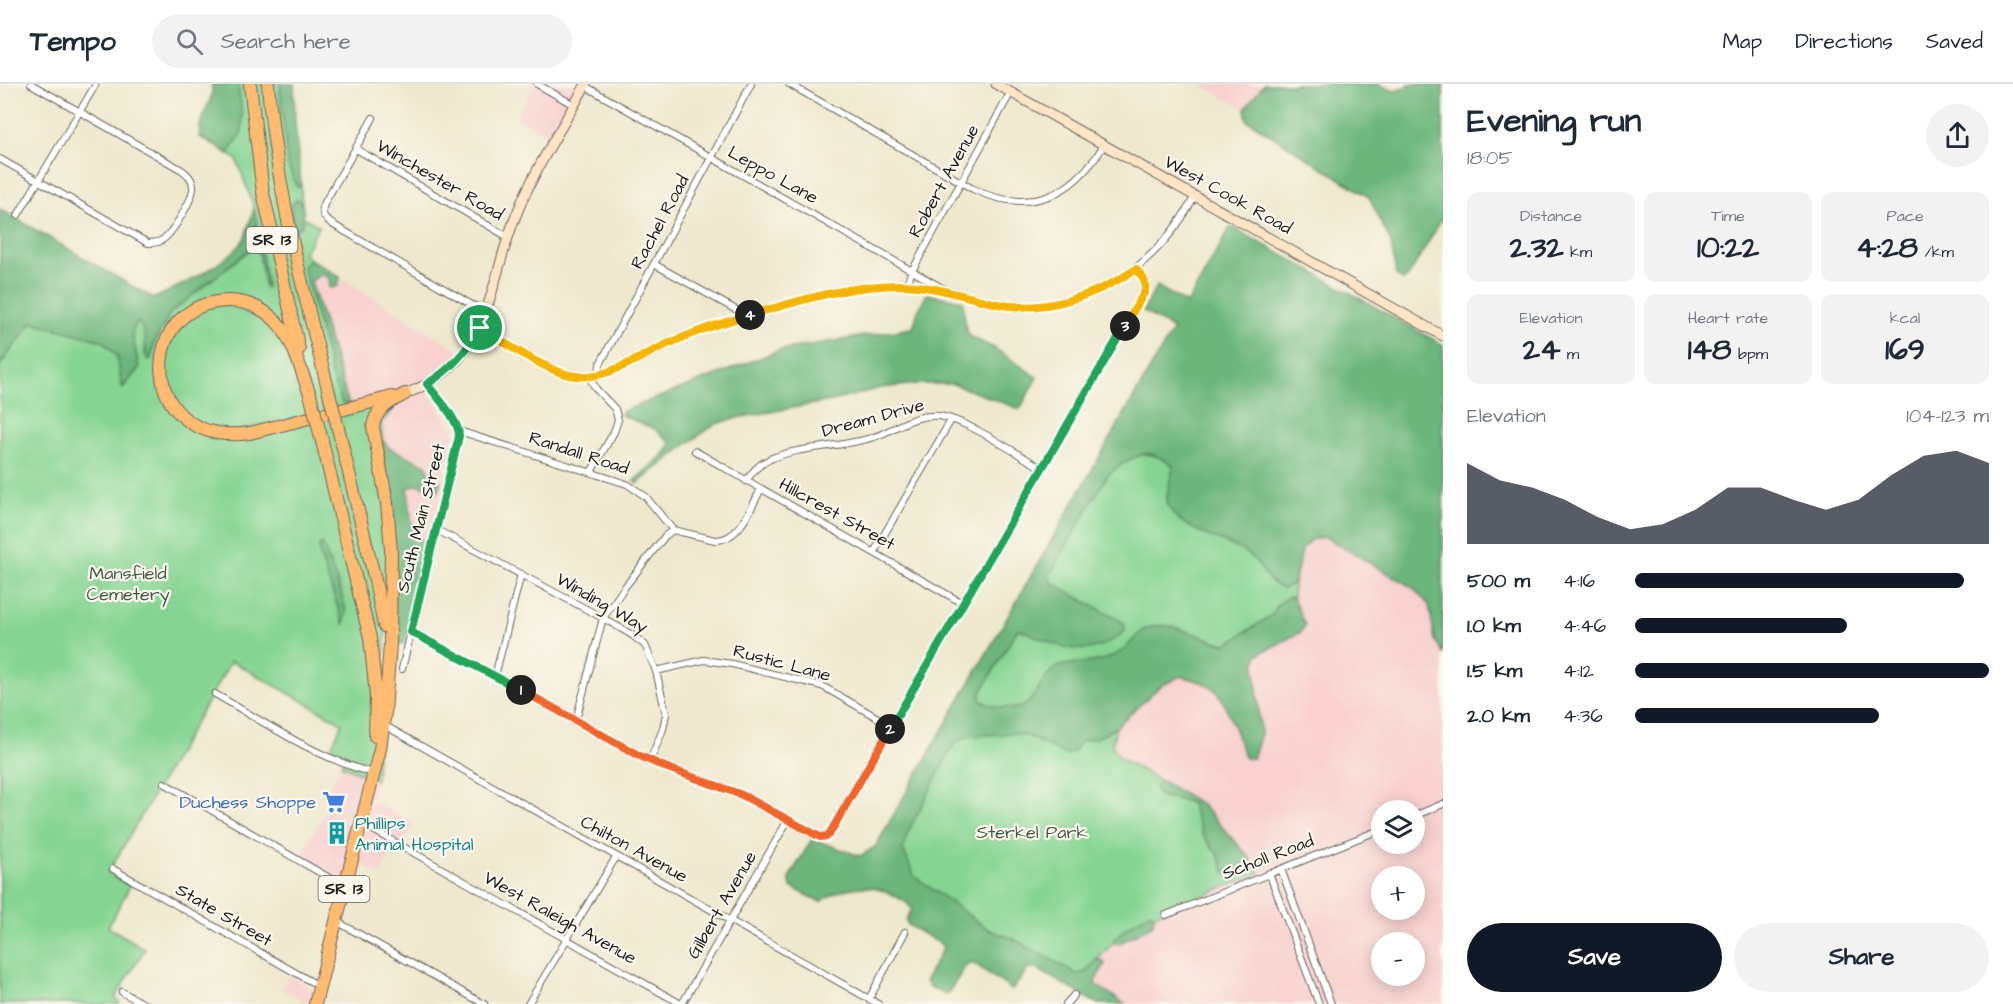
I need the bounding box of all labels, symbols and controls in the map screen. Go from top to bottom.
search box [152,14,572,68]
text: Tempo [30,22,116,61]
icon: search [173,25,206,58]
text: Search here [221,26,351,57]
text: Map [1722,27,1762,56]
text: Directions [1795,27,1893,56]
text: Saved [1926,27,1983,56]
text: Evening run [1467,98,1641,144]
button: share [1926,104,1989,167]
street label: Robert Avenue [903,120,986,242]
street label: Winchester Road [372,133,508,227]
street label: Leppo Lane [723,140,823,210]
text: 18:05 [1467,144,1513,172]
street label: West Cook Road [1159,149,1297,241]
street label: Rachel Road [625,170,695,274]
text: Distance [1520,205,1582,227]
text: Time [1711,205,1745,227]
text: Pace [1886,205,1924,227]
road number: SR 13 [246,227,298,253]
text: 2.32 [1510,227,1564,269]
text: 10:22 [1697,227,1759,269]
text: 4:28 [1856,227,1918,269]
text: km [1564,241,1592,263]
text: /km [1918,241,1954,263]
pin: 4 [735,300,765,330]
pin [454,302,505,353]
text: 4 [745,304,755,326]
text: Elevation [1520,307,1582,329]
text: Heart rate [1688,307,1768,329]
text: kcal [1890,307,1920,329]
icon: arrive [463,311,496,344]
pin: 3 [1110,311,1140,341]
text: 3 [1121,315,1129,337]
text: 24 [1523,329,1560,371]
text: 148 [1688,329,1731,371]
text: 169 [1885,329,1925,371]
text: m [1560,343,1579,365]
text: bpm [1731,343,1768,365]
street label: Dream Drive [819,392,927,444]
text: Elevation [1467,402,1546,430]
text: 104–123 m [1906,402,1989,430]
street label: Randall Road [526,425,632,481]
street label: South Main Street [390,440,452,595]
street label: Hillcrest Street [774,472,900,557]
park label: Mansfield Cemetery [86,561,170,608]
street label: Winding Way [551,567,653,640]
text: 500 m [1467,567,1530,595]
text: 4:16 [1563,567,1595,595]
text: 1.0 km [1467,612,1521,640]
text: 4:46 [1563,612,1606,640]
street label: Rustic Lane [730,638,834,688]
text: 1.5 km [1467,657,1522,685]
text: 4:12 [1563,657,1594,685]
pin: 1 [506,675,536,705]
text: 1 [520,679,522,701]
text: 2.0 km [1467,702,1530,730]
text: 4:36 [1563,702,1603,730]
pin: 2 [875,714,905,744]
text: 2 [885,718,895,740]
supermarket icon: Duchess Shoppe [321,789,347,815]
place label: Duchess Shoppe [179,790,316,815]
map controls [1371,800,1425,986]
button: layers [1371,800,1425,854]
street label: Chilton Avenue [576,809,692,889]
place label: Phillips Animal Hospital [355,811,474,857]
building icon: Phillips Animal Hospital [324,820,350,846]
park label: Sterkel Park [977,820,1087,845]
street label: Scholl Road [1219,828,1317,886]
street label: Gilbert Avenue [681,846,763,964]
street label: West Raleigh Avenue [479,866,641,971]
button: + [1371,866,1425,920]
road number: SR 13 [318,876,370,902]
street label: State Street [171,877,278,953]
button: Save [1467,923,1722,992]
button: Share [1734,923,1989,992]
button: − [1371,932,1425,986]

